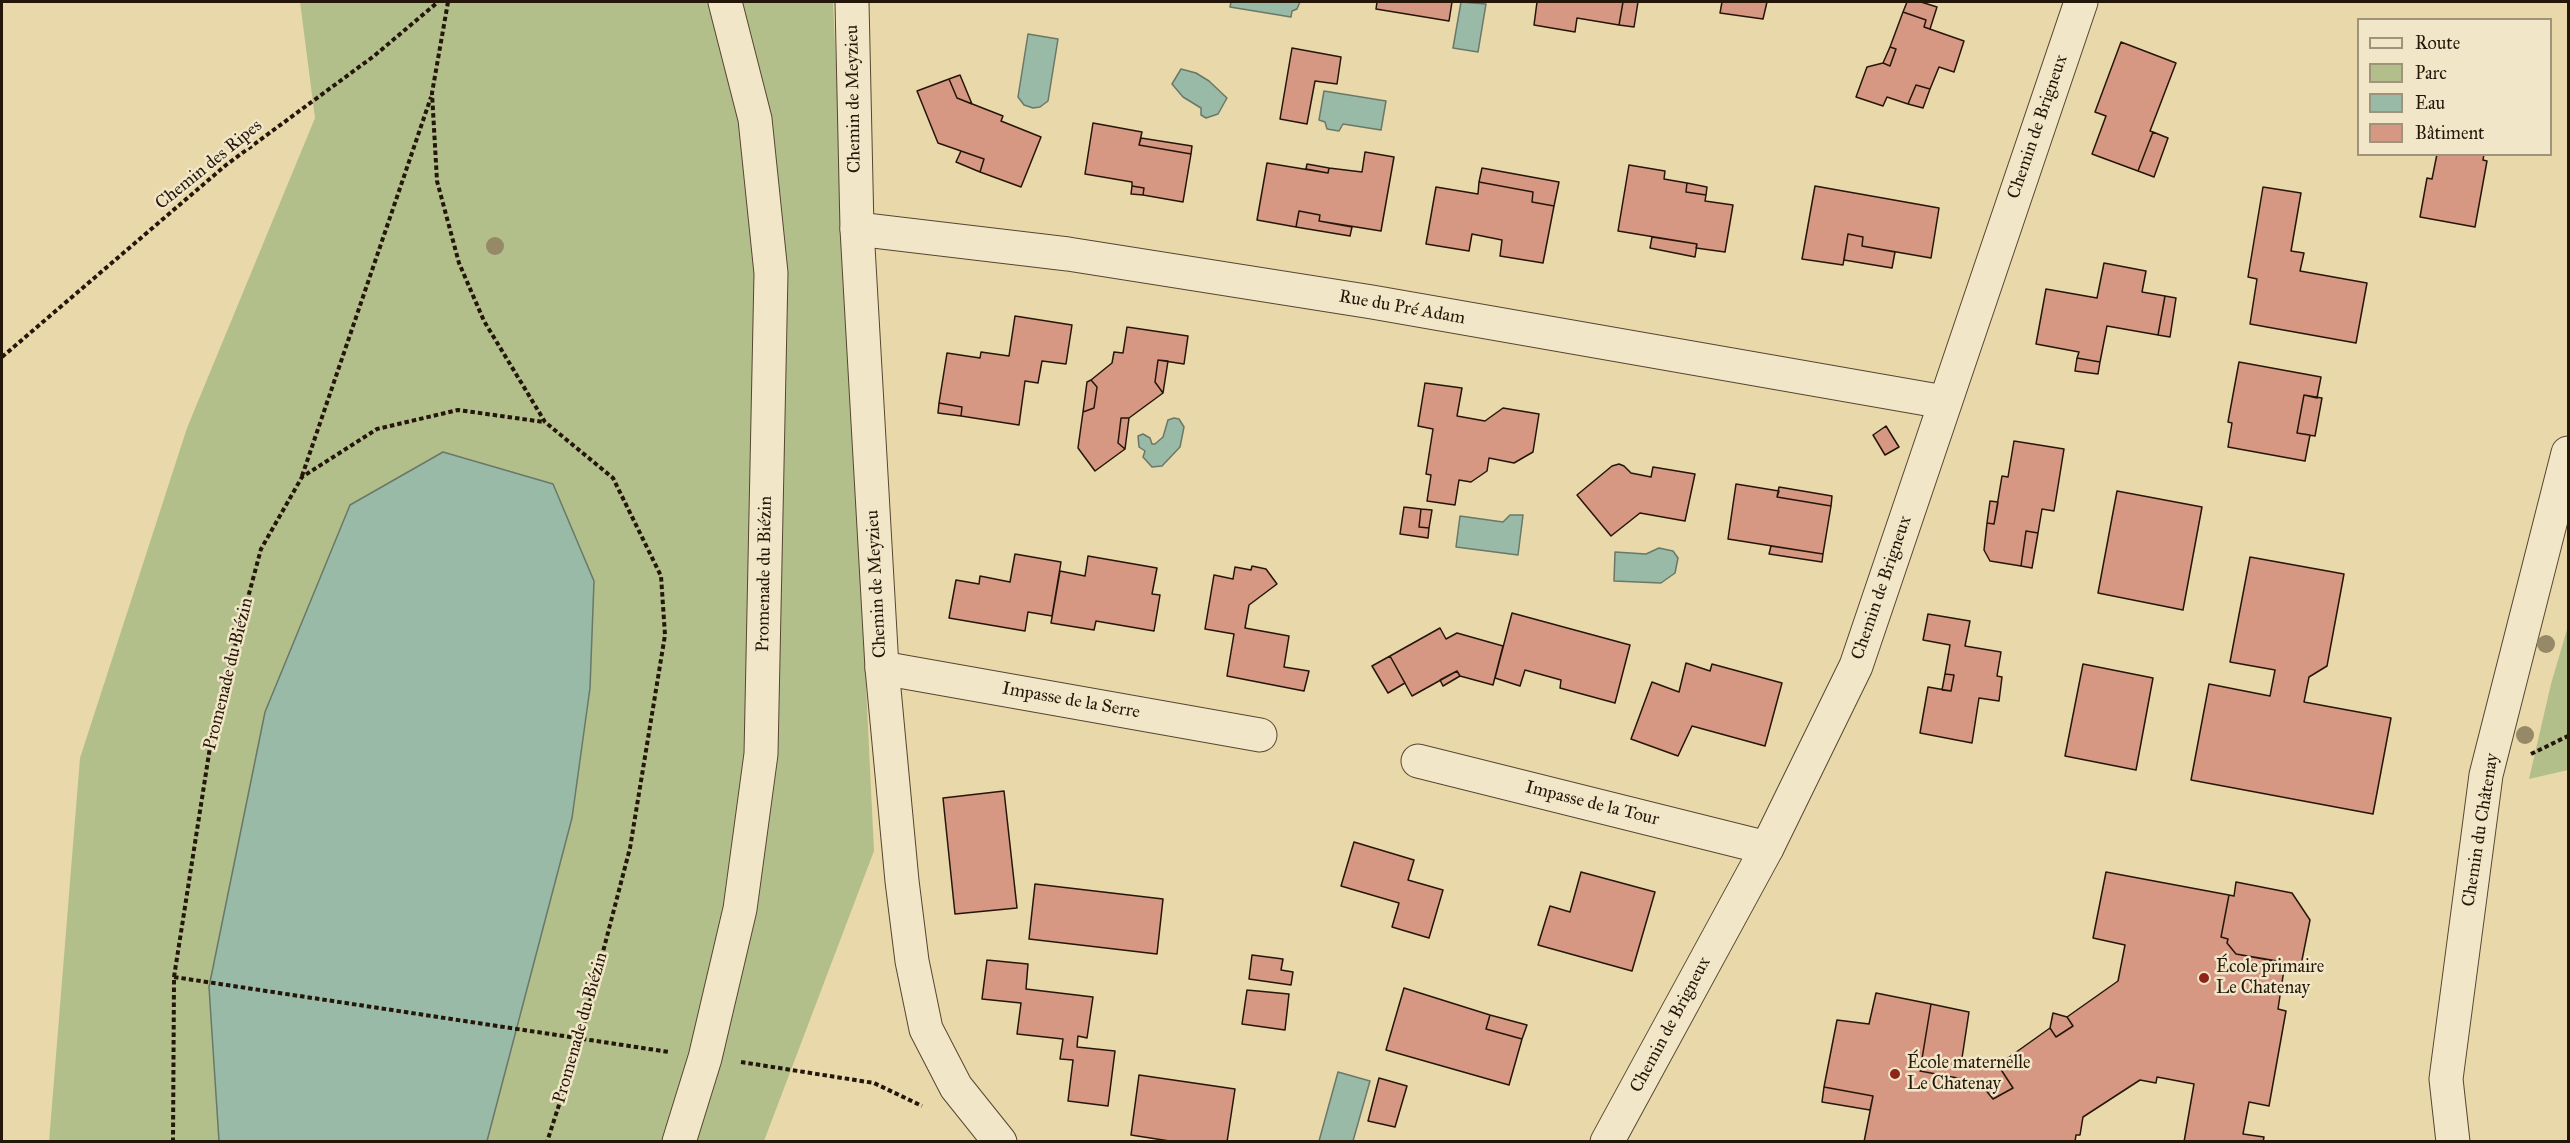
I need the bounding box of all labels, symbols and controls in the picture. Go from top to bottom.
legend [2357,18,2552,156]
street label: Chemin de Meyzieu [842,25,866,173]
text: Route [2415,32,2460,54]
street label: Chemin de Brigneux [2003,52,2073,202]
text: Parc [2415,62,2447,84]
text: Eau [2415,92,2445,114]
street label: Chemin des Ripes [151,115,267,215]
text: Bâtiment [2415,122,2484,144]
street label: Rue du Pré Adam [1337,286,1467,330]
street label: Promenade du Biézin [753,496,777,652]
street label: Chemin de Meyzieu [862,509,892,659]
street label: Chemin de Brigneux [1847,513,1917,663]
street label: Promenade du Biézin [200,596,258,752]
street label: Impasse de la Serre [1000,678,1142,724]
street label: Chemin du Châtenay [2458,752,2504,908]
street label: Impasse de la Tour [1523,777,1661,831]
street label: Promenade du Biézin [549,950,613,1106]
street label: Chemin de Brigneux [1626,953,1716,1097]
place label: École primaire Le Chatenay [2216,957,2324,1000]
marker: École primaire Le Chatenay [2197,971,2211,985]
place label: École maternelle Le Chatenay [1907,1053,2031,1096]
marker: École maternelle Le Chatenay [1888,1067,1902,1081]

